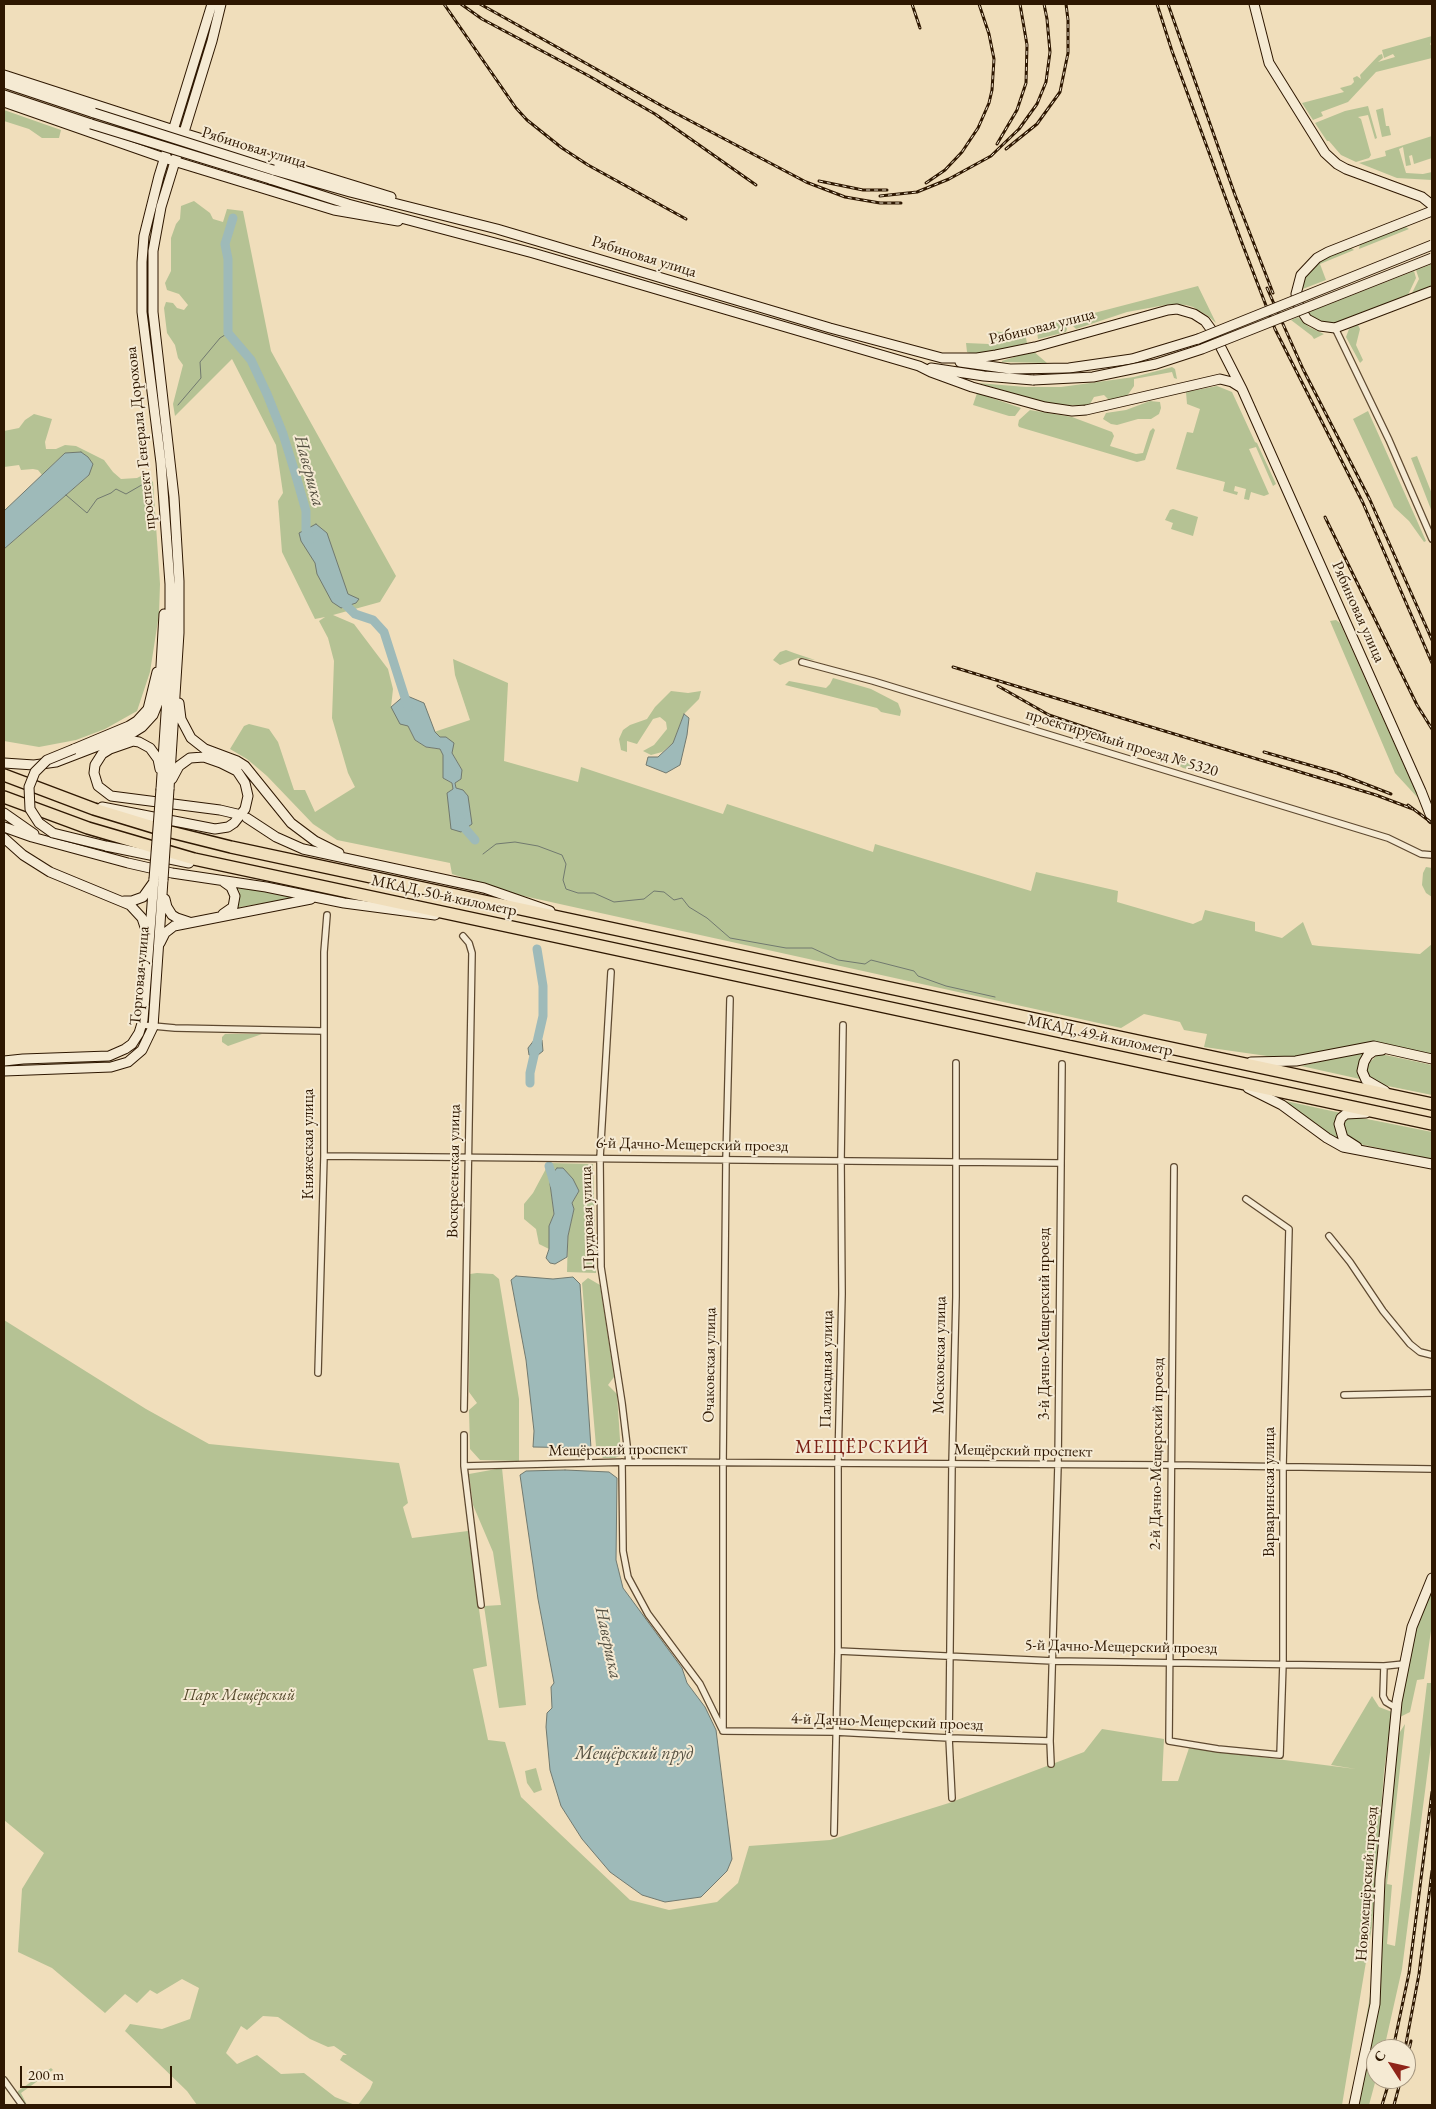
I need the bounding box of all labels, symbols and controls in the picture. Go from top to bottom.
street label: Рябиновая улица [199,123,309,173]
street label: Рябиновая улица [589,232,699,282]
street label: Рябиновая улица [987,305,1097,349]
street label: проспект Генерала Дорохова [122,346,160,530]
water label: Навершка [289,433,329,509]
street label: Рябиновая улица [1327,558,1389,666]
street label: проектируемый проезд № 5320 [1024,705,1220,781]
street label: МКАД, 50-й километр [369,871,519,921]
street label: Торговая улица [126,925,154,1027]
street label: МКАД, 49-й километр [1025,1011,1175,1061]
street label: Княжеская улица [299,1089,319,1199]
street label: Воскресенская улица [443,1104,465,1238]
street label: 6-й Дачно-Мещерский проезд [596,1134,788,1156]
street label: Прудовая улица [577,1166,599,1270]
street label: 3-й Дачно-Мещерский проезд [1035,1228,1055,1420]
street label: Московская улица [929,1296,951,1414]
street label: Очаковская улица [699,1307,721,1423]
street label: Палисадная улица [816,1310,838,1428]
street label: 2-й Дачно-Мещерский проезд [1146,1358,1168,1550]
street label: Варваринская улица [1260,1427,1280,1557]
district label: МЕЩЁРСКИЙ [794,1437,930,1459]
street label: Мещёрский проспект [548,1439,688,1461]
street label: Мещёрский проспект [953,1440,1093,1462]
water label: Навершка [590,1605,626,1681]
street label: 5-й Дачно-Мещерский проезд [1025,1636,1217,1658]
park label: Парк Мещёрский [183,1686,295,1706]
street label: 4-й Дачно-Мещерский проезд [790,1709,984,1735]
water label: Мещёрский пруд [575,1743,693,1765]
street label: Новомещёрский проезд [1352,1806,1382,1962]
north arrow [1366,2039,1416,2089]
text: С [1369,2047,1390,2065]
scale bar [22,2056,175,2088]
text: 200 m [28,2065,64,2084]

